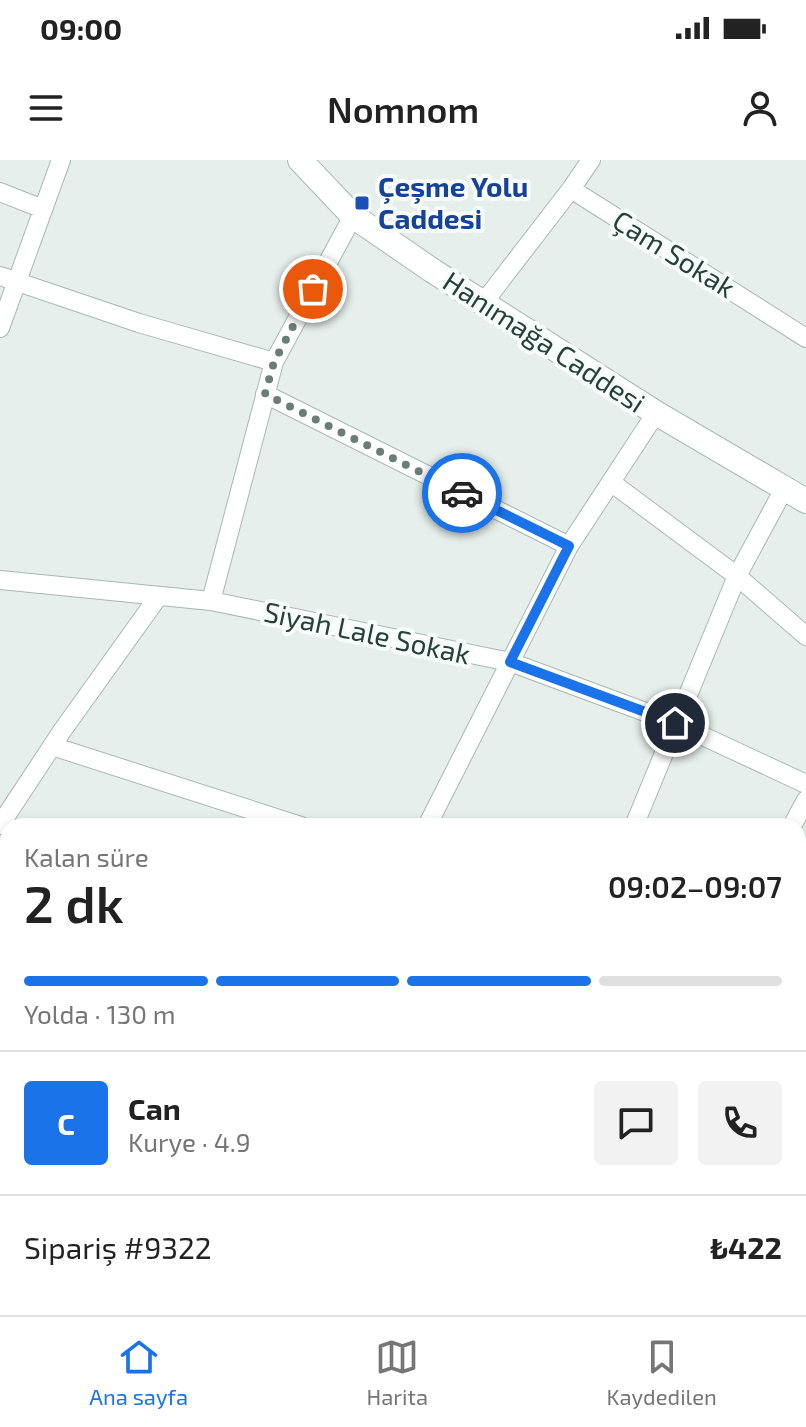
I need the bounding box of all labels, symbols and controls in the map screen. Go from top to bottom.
text: 09:00 [40,10,122,46]
icon: menu [24,86,68,130]
icon: person [738,86,782,130]
text: Nomnom [327,87,479,130]
place label: Çeşme Yolu Caddesi [378,169,528,235]
marker: Çeşme Yolu Caddesi [353,194,371,212]
street label: Çam Sokak [607,202,742,305]
pin [279,255,347,323]
street label: Hanımağa Caddesi [437,263,652,419]
icon: bag [291,267,335,311]
courier [422,453,502,533]
icon: car [440,471,484,515]
street label: Siyah Lale Sokak [261,594,473,670]
pin [641,689,709,757]
icon: home [653,701,697,745]
text: Kalan süre [24,841,149,872]
text: 09:02–09:07 [608,868,782,904]
text: 2 dk [24,871,124,933]
text: Yolda · 130 m [24,998,176,1029]
button: chat [594,1081,678,1165]
button: phone [698,1081,782,1165]
text: Can [128,1090,181,1126]
text: C [57,1105,75,1141]
text: Kurye · 4.9 [128,1126,251,1157]
text: Sipariş #9322 [24,1229,212,1265]
text: ₺422 [710,1229,782,1265]
tab: Ana sayfa [89,1335,188,1409]
tab: Harita [366,1335,428,1409]
tab: Kaydedilen [607,1335,717,1409]

